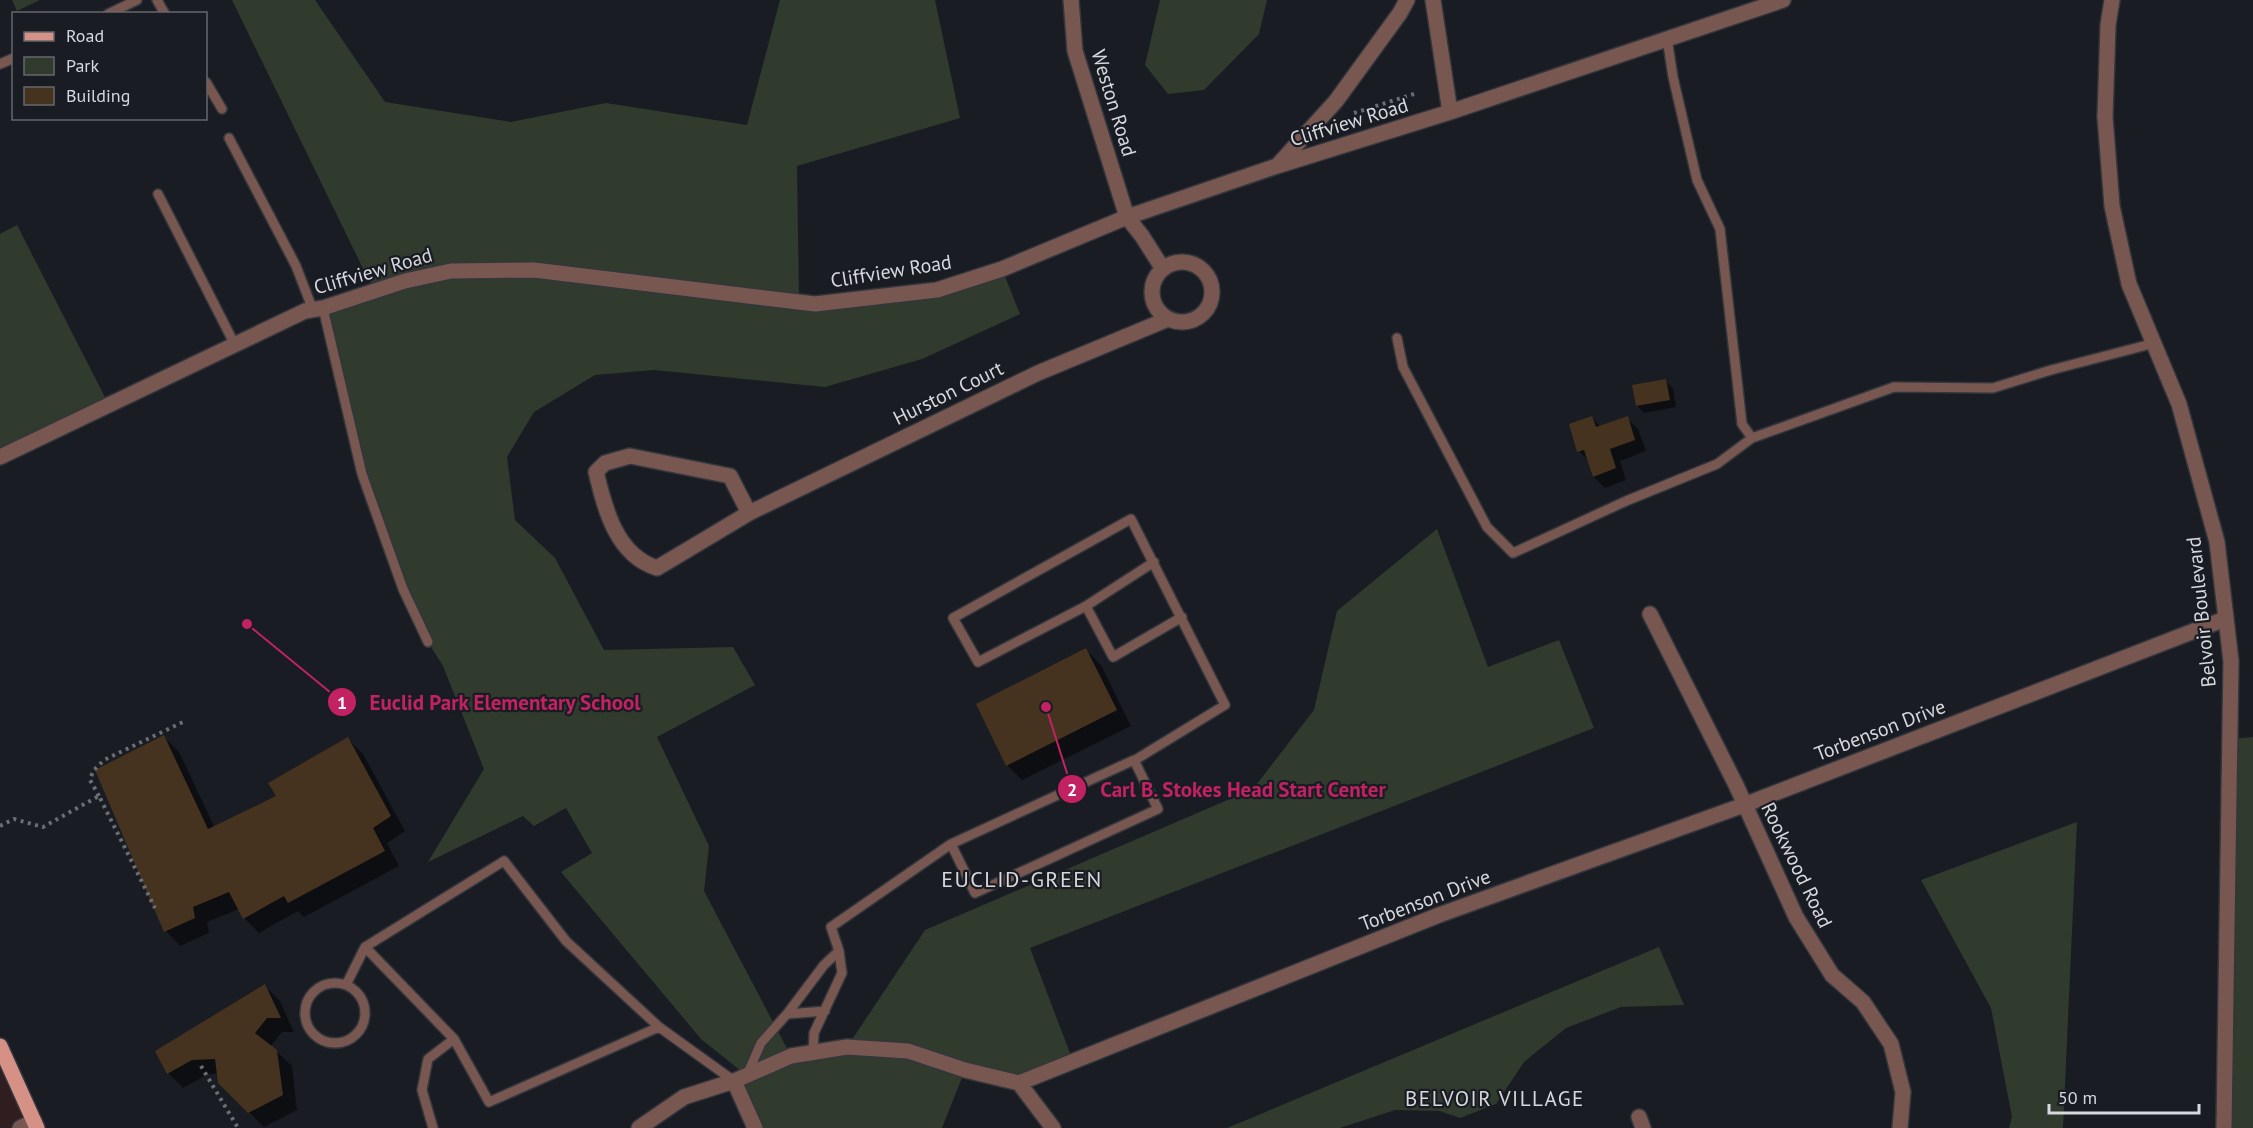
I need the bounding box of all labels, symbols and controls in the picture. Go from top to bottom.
legend [12,12,207,120]
text: Road [66,24,104,47]
street label: Weston Road [1085,47,1143,159]
text: Park [66,54,99,77]
text: Building [66,84,130,107]
street label: Cliffview Road [1287,92,1411,152]
street label: Cliffview Road [311,242,435,300]
street label: Cliffview Road [829,249,953,293]
street label: Hurston Court [889,355,1008,431]
street label: Belvoir Boulevard [2180,535,2222,689]
callout: Euclid Park Elementary School [327,683,653,722]
text: Euclid Park Elementary School [370,689,641,716]
text: 1 [337,691,347,714]
street label: Torbenson Drive [1811,693,1949,767]
callout: Carl B. Stokes Head Start Center [1057,770,1398,809]
text: Carl B. Stokes Head Start Center [1100,776,1386,803]
text: 2 [1067,778,1077,801]
street label: Rookwood Road [1755,798,1839,932]
street label: Torbenson Drive [1356,863,1494,937]
district label: EUCLID-GREEN [941,865,1103,893]
scale bar [2049,1077,2199,1115]
district label: BELVOIR VILLAGE [1405,1085,1585,1112]
text: 50 m [2058,1086,2097,1109]

